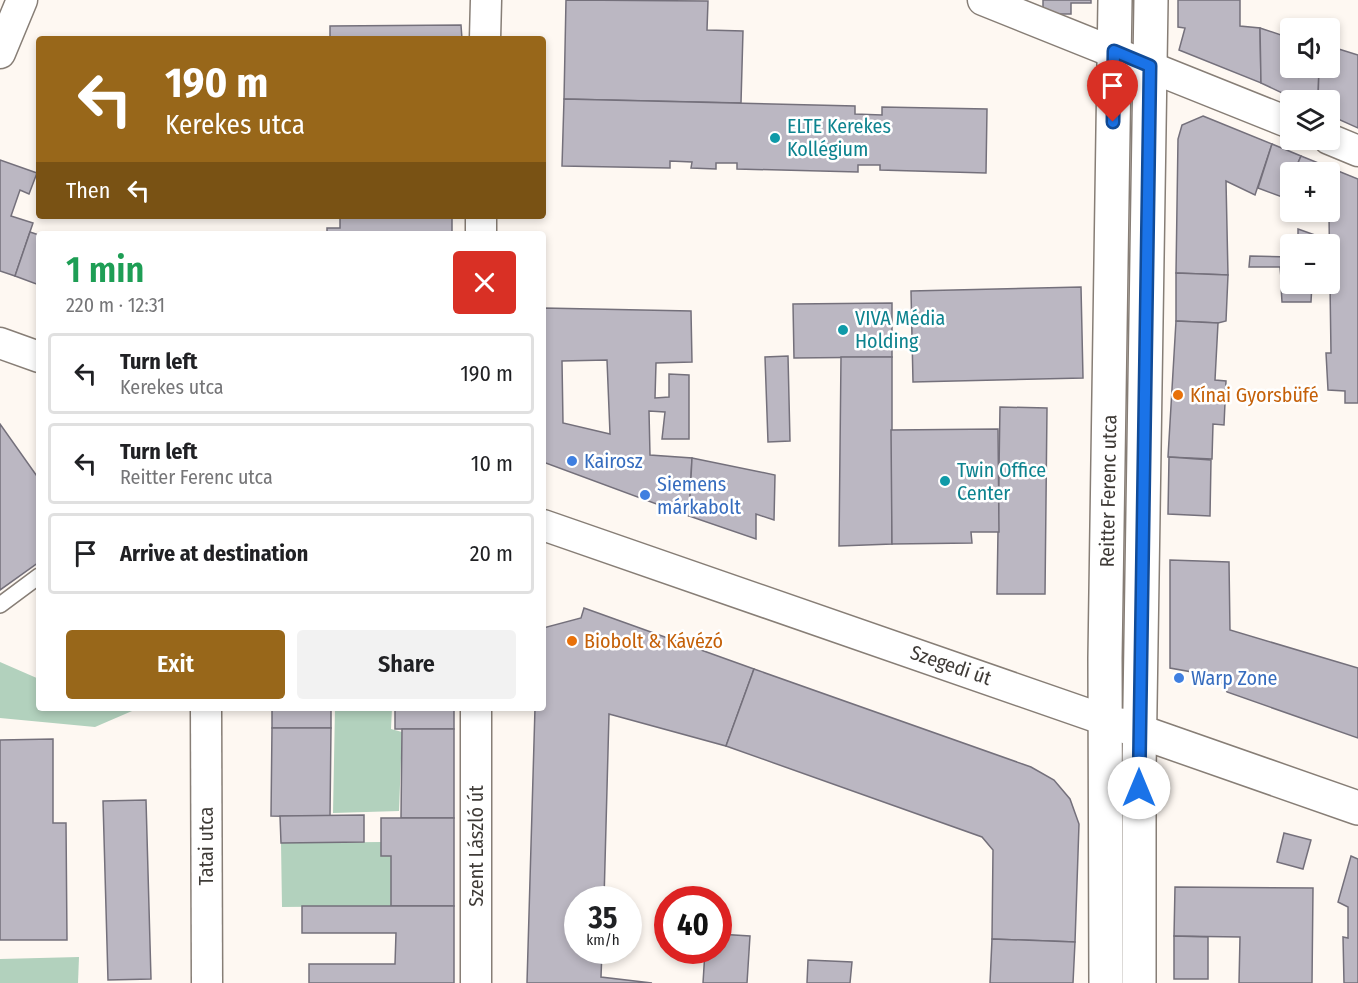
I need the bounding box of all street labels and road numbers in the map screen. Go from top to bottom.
street label: Reitter Ferenc utca [1095,414,1121,568]
street label: Szegedi út [907,640,995,690]
street label: Szent László út [464,785,488,907]
street label: Tatai utca [194,807,218,885]

